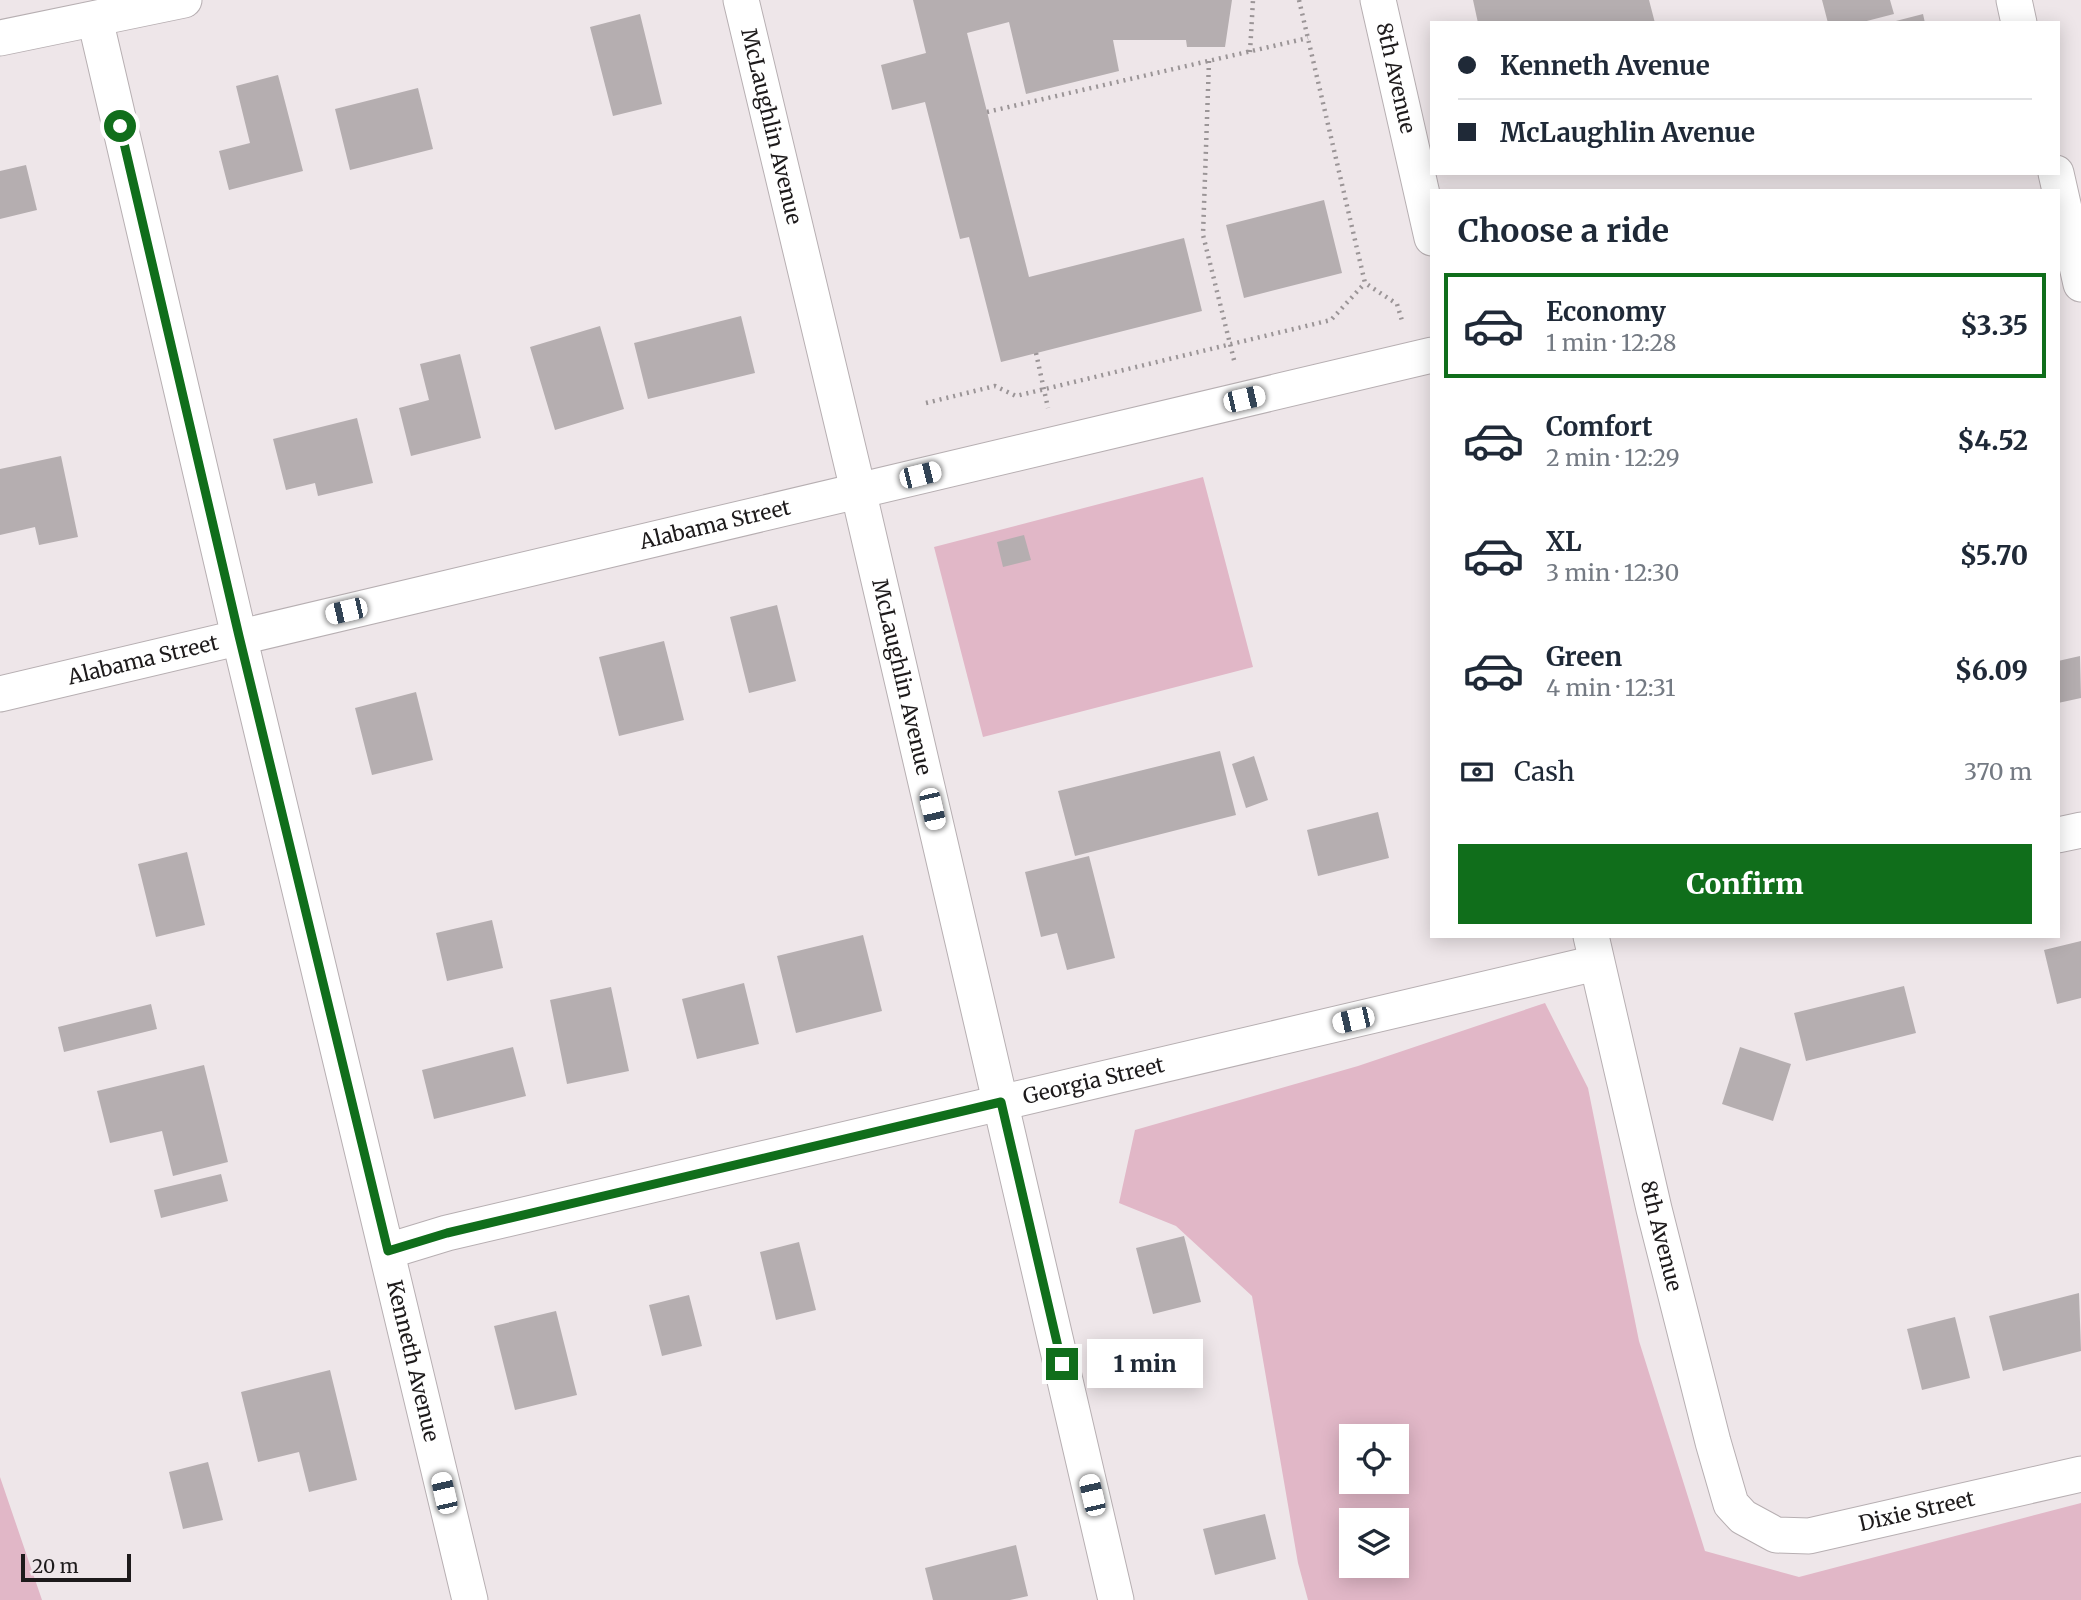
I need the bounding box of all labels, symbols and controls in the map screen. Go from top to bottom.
street label: 8th Avenue [1371,20,1422,136]
street label: McLaughlin Avenue [735,26,808,227]
text: Kenneth Avenue [1500,49,1710,82]
route start [104,110,136,142]
text: McLaughlin Avenue [1500,116,1755,149]
text: Choose a ride [1458,211,1669,251]
icon: car [1462,294,1525,357]
text: Economy [1546,295,1666,328]
text: $3.35 [1960,309,2028,342]
text: 1 min · 12:28 [1546,328,1676,357]
car [1222,384,1267,414]
icon: car [1462,409,1525,472]
text: Comfort [1546,410,1652,443]
text: $4.52 [1957,424,2028,457]
text: 2 min · 12:29 [1546,443,1680,472]
car [898,460,943,490]
street label: Alabama Street [636,493,793,555]
icon: car [1462,524,1525,587]
text: XL [1546,525,1582,558]
text: $5.70 [1960,539,2028,572]
text: 3 min · 12:30 [1546,558,1679,587]
street label: McLaughlin Avenue [866,576,938,778]
car [324,596,369,626]
street label: Alabama Street [64,629,221,691]
icon: car [1462,639,1525,702]
text: Green [1546,640,1622,673]
text: $6.09 [1955,654,2028,687]
text: 4 min · 12:31 [1546,673,1675,702]
icon: cash [1458,753,1496,791]
text: Cash [1514,755,1575,788]
text: 370 m [1964,757,2032,786]
car [918,786,947,832]
button: Confirm [1458,844,2032,924]
car [1331,1005,1376,1035]
street label: Georgia Street [1020,1051,1167,1110]
street label: 8th Avenue [1635,1178,1688,1294]
street label: Kenneth Avenue [381,1277,446,1444]
callout: 1 min [1086,1340,1202,1388]
route end [1046,1348,1078,1380]
text: 1 min [1113,1349,1177,1378]
map controls [1339,1424,1409,1578]
button: locate [1339,1424,1409,1494]
car [430,1470,459,1516]
car [1078,1472,1107,1518]
street label: Dixie Street [1856,1485,1977,1537]
button: layers [1339,1508,1409,1578]
scale bar [21,1551,131,1583]
text: 20 m [32,1554,79,1578]

